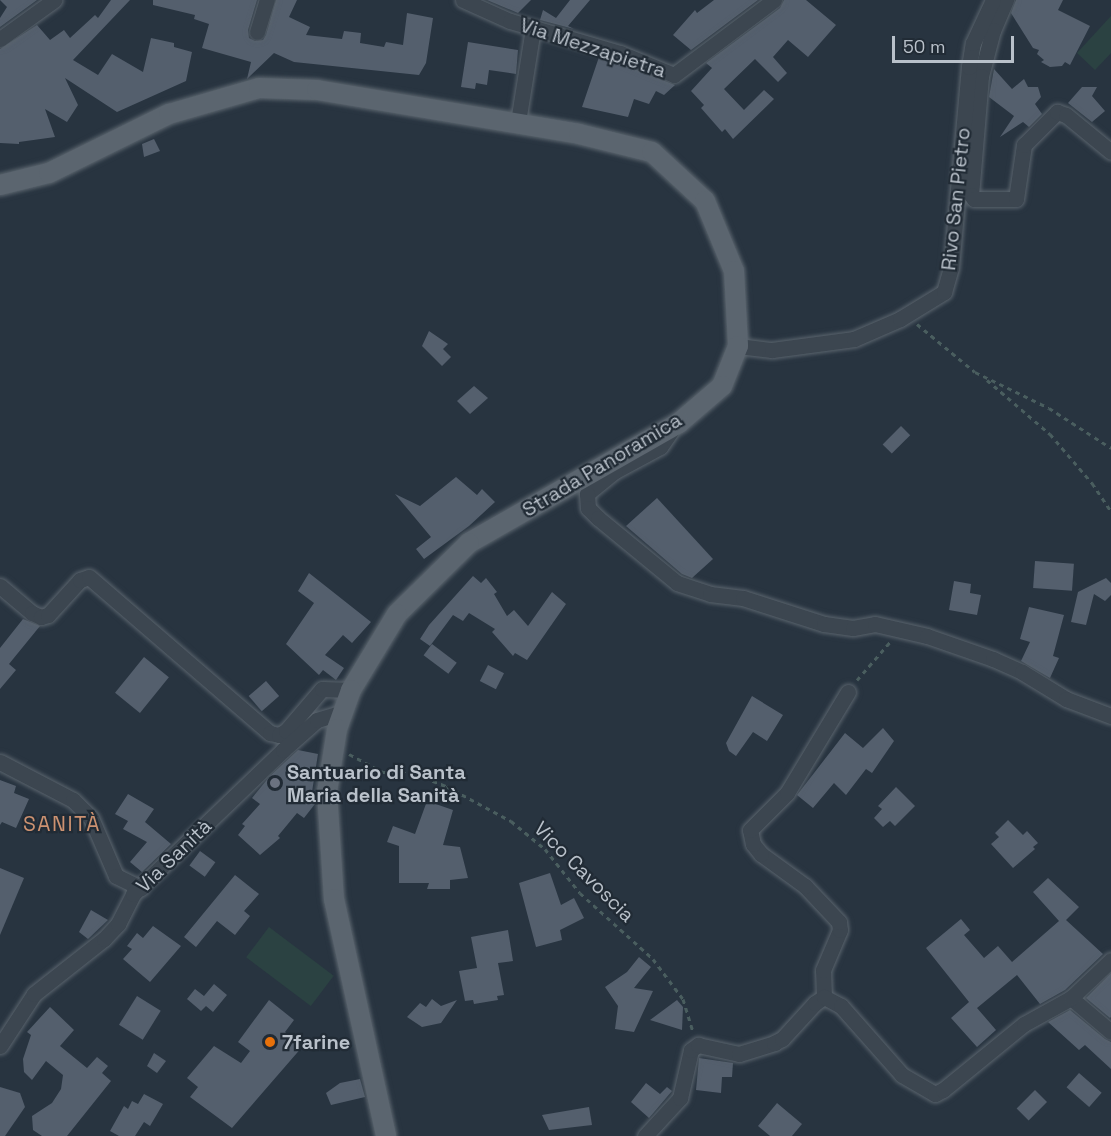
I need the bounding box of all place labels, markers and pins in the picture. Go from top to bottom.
place label: Santuario di Santa Maria della Sanità [287,760,466,807]
marker: Santuario di Santa Maria della Sanità [268,776,282,790]
place label: 7farine [282,1030,350,1054]
marker: 7farine [263,1035,277,1049]

